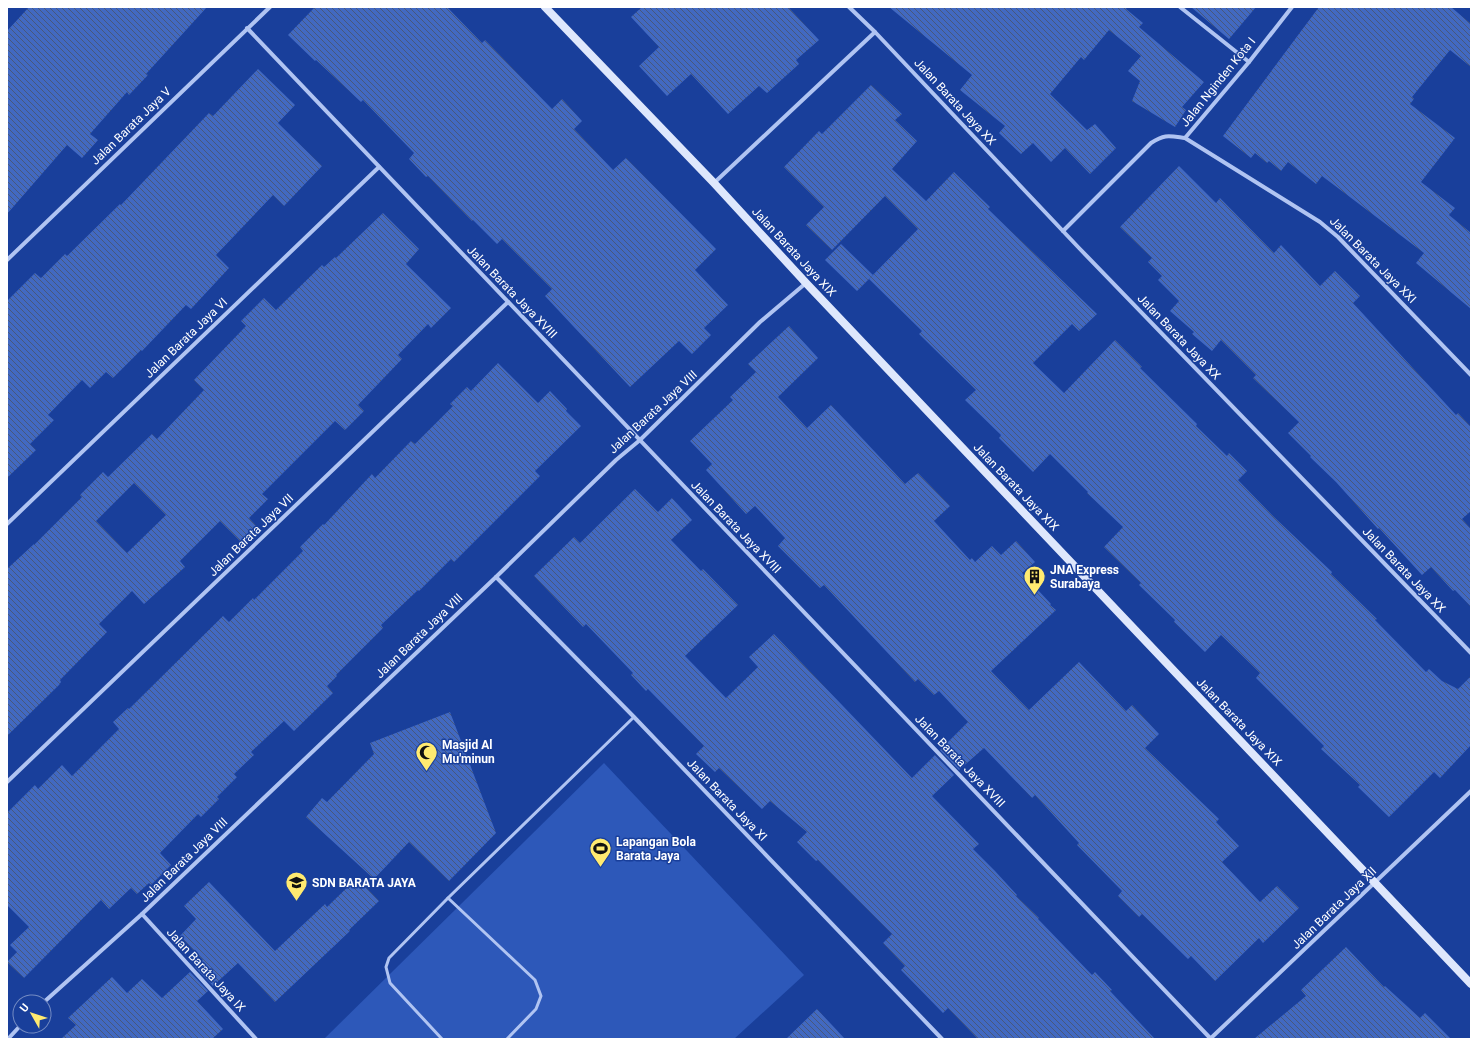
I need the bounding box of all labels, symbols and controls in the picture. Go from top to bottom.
street label: Jalan Nginden Kota I [1178,35,1258,129]
street label: Jalan Barata Jaya XX [911,56,999,149]
street label: Jalan Barata Jaya V [88,84,174,168]
street label: Jalan Barata Jaya XIX [749,205,839,300]
street label: Jalan Barata Jaya XXI [1327,214,1419,306]
street label: Jalan Barata Jaya XVIII [464,243,560,341]
street label: Jalan Barata Jaya XX [1135,291,1224,383]
street label: Jalan Barata Jaya VI [142,295,230,381]
street label: Jalan Barata Jaya VIII [606,367,700,457]
street label: Jalan Barata Jaya XIX [970,440,1062,534]
street label: Jalan Barata Jaya XVIII [688,478,784,576]
street label: Jalan Barata Jaya VII [206,491,296,579]
street label: Jalan Barata Jaya XX [1360,524,1449,616]
place label: JNA Express Surabaya [1050,563,1119,591]
building icon: JNA Express Surabaya [1021,564,1047,597]
street label: Jalan Barata Jaya VIII [373,591,465,681]
street label: Jalan Barata Jaya XIX [1193,675,1285,769]
street label: Jalan Barata Jaya XVIII [912,712,1008,810]
place label: Masjid Al Mu'minun [442,738,495,766]
mosque icon: Masjid Al Mu'minun [414,739,440,772]
street label: Jalan Barata Jaya XI [684,756,770,844]
street label: Jalan Barata Jaya VIII [138,815,230,905]
place label: Lapangan Bola Barata Jaya [616,835,696,863]
sports icon: Lapangan Bola Barata Jaya [587,836,613,869]
street label: Jalan Barata Jaya XII [1289,864,1379,952]
school or university icon: SDN BARATA JAYA [284,870,310,903]
place label: SDN BARATA JAYA [312,876,417,890]
street label: Jalan Barata Jaya IX [164,925,249,1015]
north arrow [12,994,52,1034]
text: U [17,1001,32,1015]

